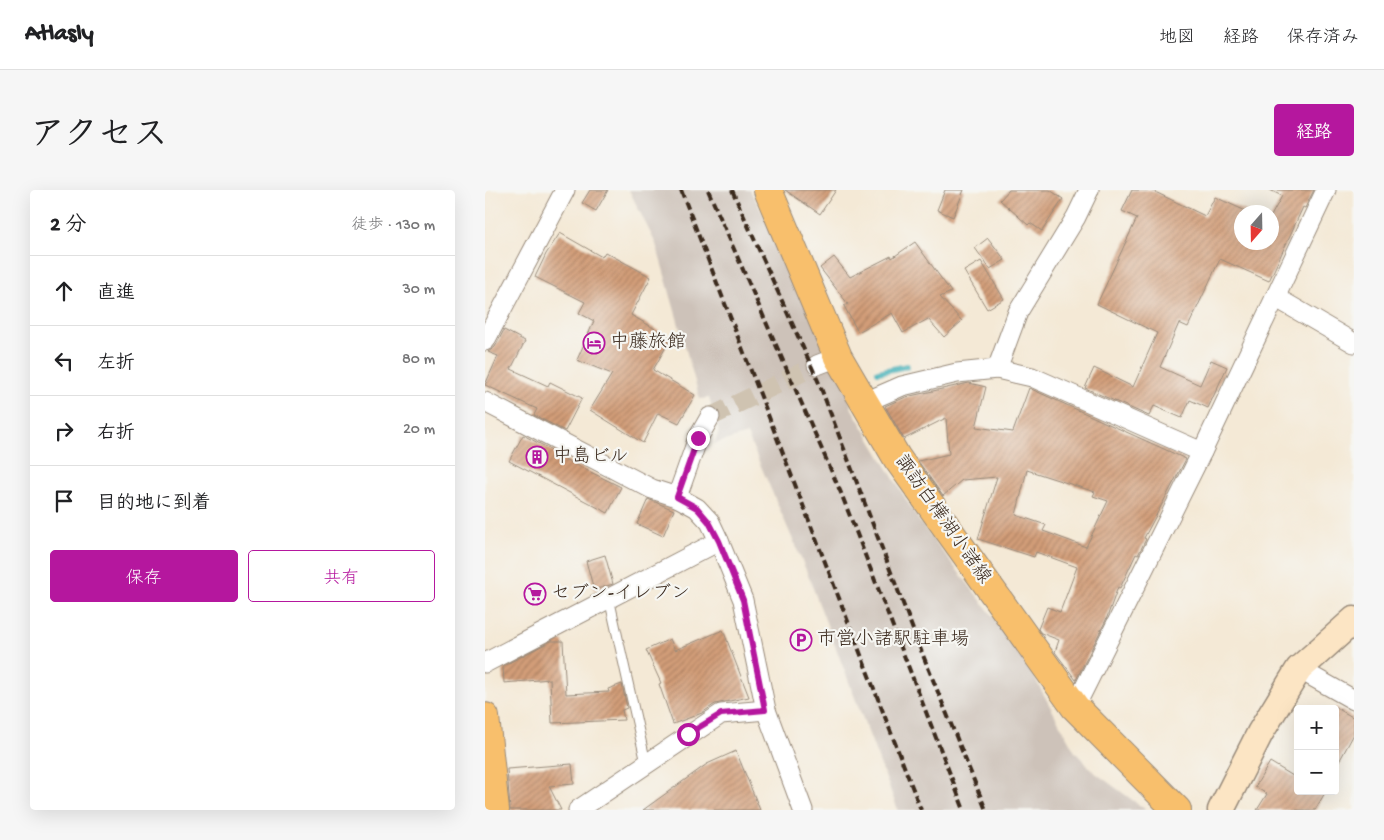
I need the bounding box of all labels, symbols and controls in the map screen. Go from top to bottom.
text: Atlasly [25,20,94,49]
text: 地図 [1159,28,1195,49]
text: 経路 [1223,28,1259,49]
text: 保存済み [1287,28,1359,49]
button: 経路 [1274,104,1354,156]
text: アクセス [30,117,168,158]
north arrow [1234,205,1279,250]
text: 2 分 [50,214,86,239]
text: 徒歩 · 130 m [351,217,435,236]
icon: ahead [50,277,78,305]
text: 30 m [402,281,435,300]
text: 直進 [97,283,135,306]
hotel icon: 中藤旅館 [582,331,606,355]
place label: 中藤旅館 [610,331,686,355]
icon: left [50,347,78,375]
text: 80 m [402,351,435,370]
text: 左折 [97,353,135,376]
icon: right [50,417,78,445]
text: 20 m [403,421,435,440]
text: 右折 [97,423,135,446]
route end [687,427,710,450]
building icon: 中島ビル [525,445,549,469]
place label: 中島ビル [553,445,629,469]
street label: 諏訪白樺湖小諸線 [889,451,996,589]
icon: arrive [50,487,78,515]
text: 目的地に到着 [97,493,211,516]
button: 保存 [50,550,238,602]
button: 共有 [248,550,435,602]
supermarket icon: セブン-イレブン [523,582,547,606]
place label: セブン-イレブン [551,583,690,606]
parking icon: 市営小諸駅駐車場 [789,628,813,652]
place label: 市営小諸駅駐車場 [817,628,969,652]
map controls [1294,705,1339,795]
button: + [1294,705,1339,750]
route start [677,723,700,746]
button: − [1294,750,1339,795]

